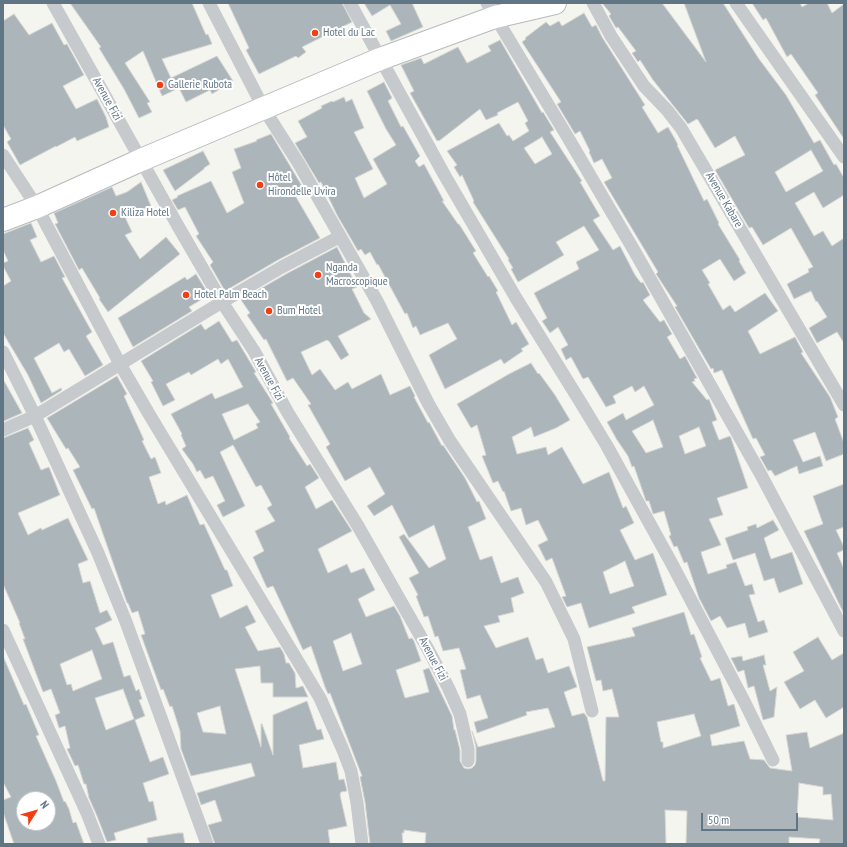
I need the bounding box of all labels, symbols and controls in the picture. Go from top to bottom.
place label: Hotel du Lac [323,26,375,40]
marker: Hotel du Lac [310,28,320,38]
street label: Avenue Fizi [89,75,125,123]
place label: Gallerie Rubota [168,78,232,92]
marker: Gallerie Rubota [155,80,165,90]
street label: Avenue Kabare [702,170,746,230]
place label: Hôtel Hirondelle Uvira [268,171,336,199]
marker: Hôtel Hirondelle Uvira [255,180,265,190]
place label: Kiliza Hotel [121,206,169,220]
marker: Kiliza Hotel [108,208,118,218]
place label: Nganda Macroscopique [326,261,388,289]
marker: Nganda Macroscopique [313,270,323,280]
place label: Hotel Palm Beach [194,288,267,302]
marker: Hotel Palm Beach [181,290,191,300]
place label: Bum Hotel [277,304,321,318]
marker: Bum Hotel [264,306,274,316]
street label: Avenue Fizi [251,355,287,403]
street label: Avenue Fizi [416,635,450,683]
north arrow [16,791,56,831]
text: N [37,798,52,811]
scale bar [703,805,800,831]
text: 50 m [708,812,729,827]

